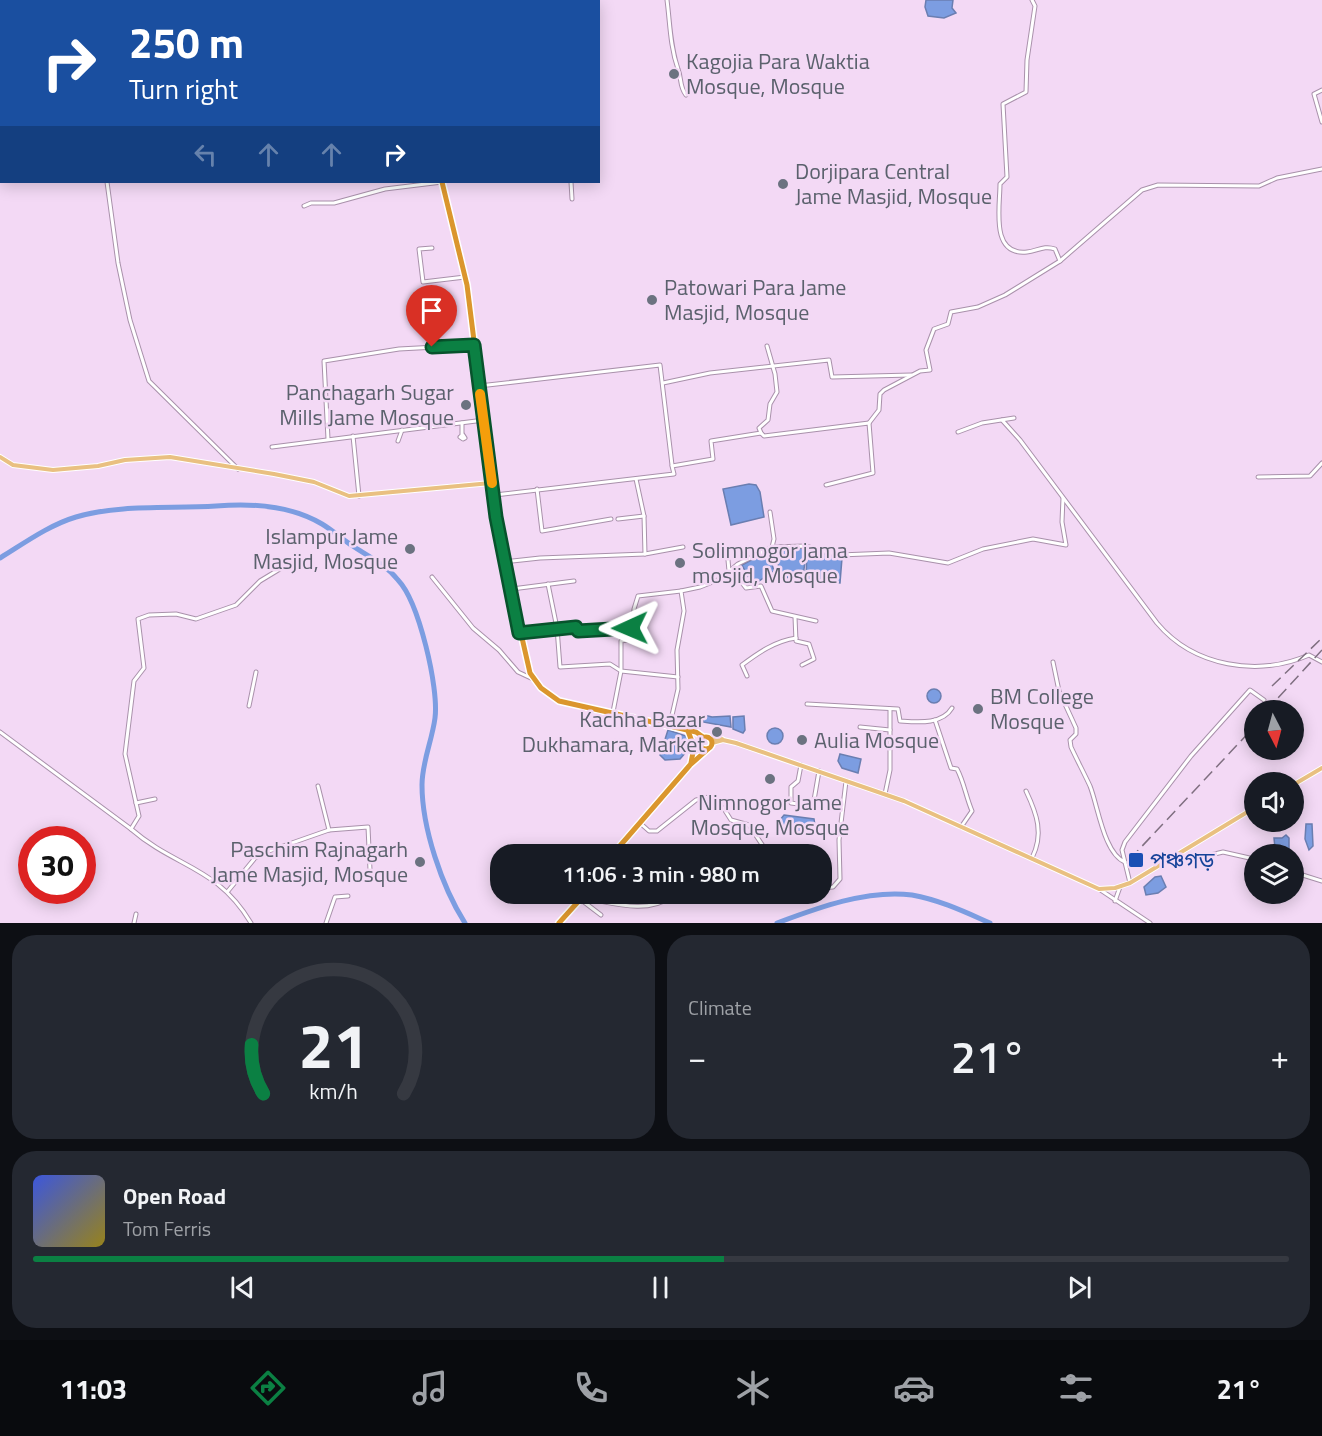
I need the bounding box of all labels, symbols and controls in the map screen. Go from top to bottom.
text: 250 m [129,10,244,74]
icon: right [30,24,108,102]
place label: Kagojia Para Waktia Mosque, Mosque [686,44,870,103]
marker: Kagojia Para Waktia Mosque, Mosque [667,67,681,81]
text: Turn right [129,68,238,109]
icon: left [189,138,222,171]
icon: ahead [252,138,285,171]
icon: ahead [315,138,348,171]
icon: right [378,138,411,171]
place label: Dorjipara Central Jame Masjid, Mosque [795,154,992,213]
marker: Dorjipara Central Jame Masjid, Mosque [776,177,790,191]
place label: Patowari Para Jame Masjid, Mosque [664,270,846,329]
pin [406,285,457,347]
marker: Patowari Para Jame Masjid, Mosque [645,293,659,307]
icon: arrive [415,294,448,327]
place label: Panchagarh Sugar Mills Jame Mosque [279,375,454,434]
marker: Panchagarh Sugar Mills Jame Mosque [459,398,473,412]
place label: Islampur Jame Masjid, Mosque [253,519,398,578]
place label: Solimnogor jama mosjid, Mosque [692,533,848,592]
marker: Islampur Jame Masjid, Mosque [403,542,417,556]
marker: Solimnogor jama mosjid, Mosque [673,556,687,570]
position arrow [598,596,662,660]
place label: BM College Mosque [990,679,1094,738]
north arrow [1244,700,1304,760]
map controls [1244,700,1304,904]
place label: Kachha Bazar Dukhamara, Market [522,702,705,761]
marker: BM College Mosque [971,702,985,716]
place label: Aulia Mosque [814,723,939,757]
marker: Kachha Bazar Dukhamara, Market [710,725,724,739]
marker: Aulia Mosque [795,733,809,747]
marker: Nimnogor Jame Mosque, Mosque [763,772,777,786]
button: sound [1244,772,1304,832]
place label: Nimnogor Jame Mosque, Mosque [691,785,849,844]
speed limit sign: 30 [18,826,96,904]
place label: Paschim Rajnagarh Jame Masjid, Mosque [211,832,408,891]
place label: পঞ্চগড় [1150,843,1215,877]
button: layers [1244,844,1304,904]
marker: পঞ্চগড় [1127,851,1145,869]
marker: Paschim Rajnagarh Jame Masjid, Mosque [413,855,427,869]
text: 11:06 · 3 min · 980 m [562,857,760,891]
text: Climate [688,992,752,1023]
text: 21 [299,997,368,1092]
text: 21° [951,1022,1026,1090]
text: − [688,1032,706,1082]
text: + [1271,1032,1289,1082]
text: km/h [309,1075,358,1107]
text: Open Road [123,1179,226,1213]
text: Tom Ferris [123,1213,211,1244]
icon: previous [226,1271,259,1304]
icon: pause [644,1271,677,1304]
icon: next [1063,1271,1096,1304]
icon: directions [247,1367,289,1409]
icon: music [409,1367,451,1409]
icon: phone [570,1367,612,1409]
icon: climate [732,1367,774,1409]
icon: car [893,1367,935,1409]
icon: filters [1055,1367,1097,1409]
text: 11:03 [60,1368,127,1409]
text: 21° [1217,1368,1262,1409]

